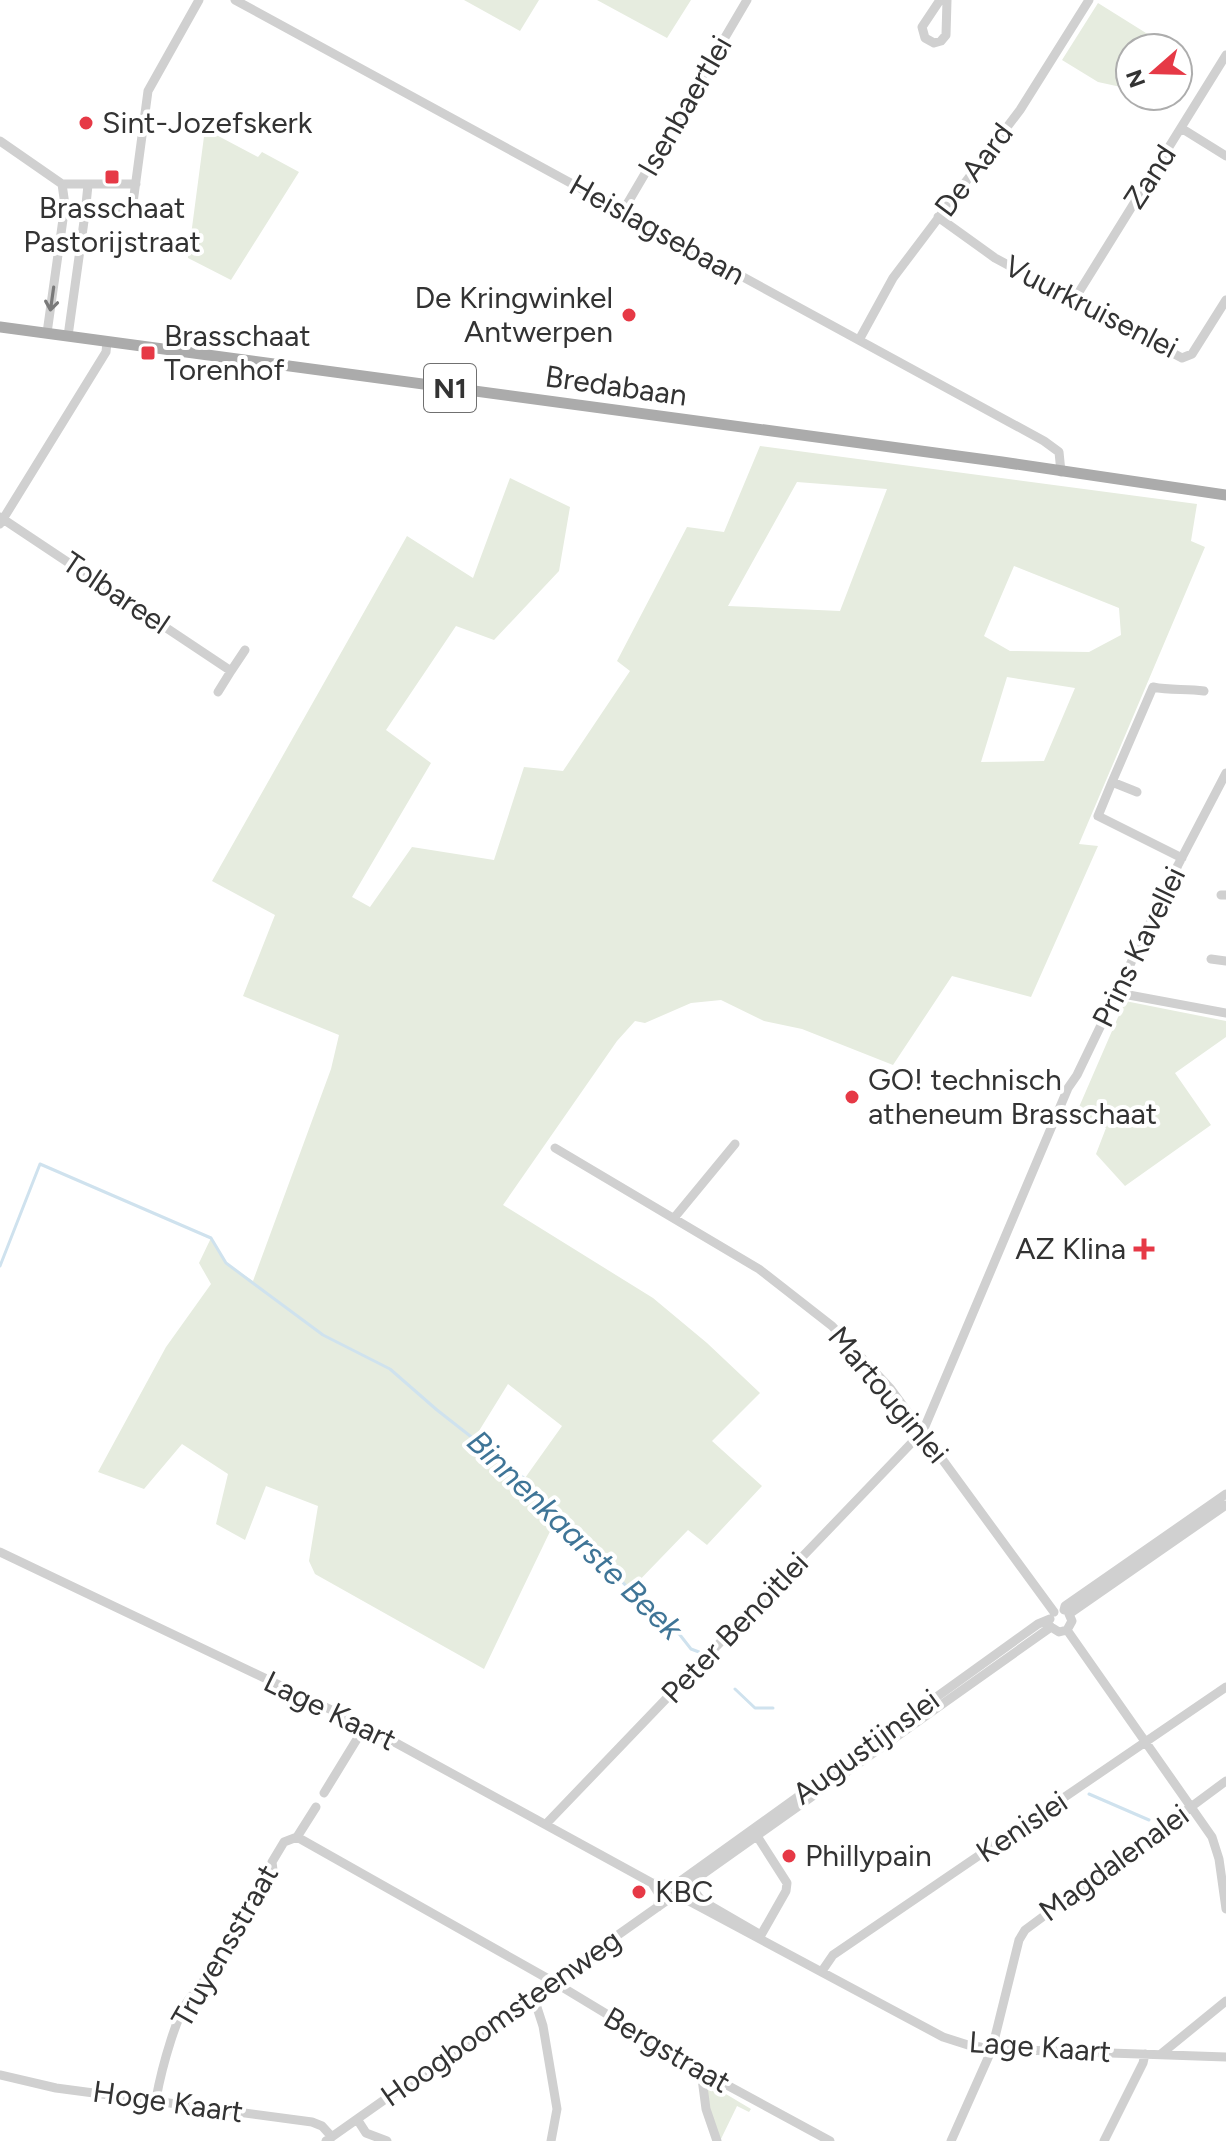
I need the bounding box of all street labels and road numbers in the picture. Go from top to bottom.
street label: Isenbaertlei [630,29,740,183]
street label: De Aard [926,116,1021,224]
street label: Zand [1115,138,1184,216]
street label: Heislagsebaan [563,166,751,293]
street label: Vuurkruisenlei [998,247,1184,366]
street label: Bredabaan [543,357,689,414]
road number: N1 [424,364,476,412]
street label: Tolbareel [56,543,177,642]
street label: Prins Kavellei [1084,861,1193,1033]
street label: Martouginlei [820,1319,956,1471]
street label: Peter Benoitlei [653,1544,816,1711]
street label: Lage Kaart [258,1663,402,1758]
street label: Augustijnslei [785,1681,946,1812]
street label: Kenislei [969,1783,1074,1870]
street label: Magdalenalei [1032,1796,1196,1929]
street label: Truyensstraat [163,1858,286,2034]
street label: Hoogboomsteenweg [374,1921,628,2114]
street label: Bergstraat [597,1999,737,2101]
street label: Lage Kaart [968,2023,1112,2070]
street label: Hoge Kaart [90,2073,246,2130]

